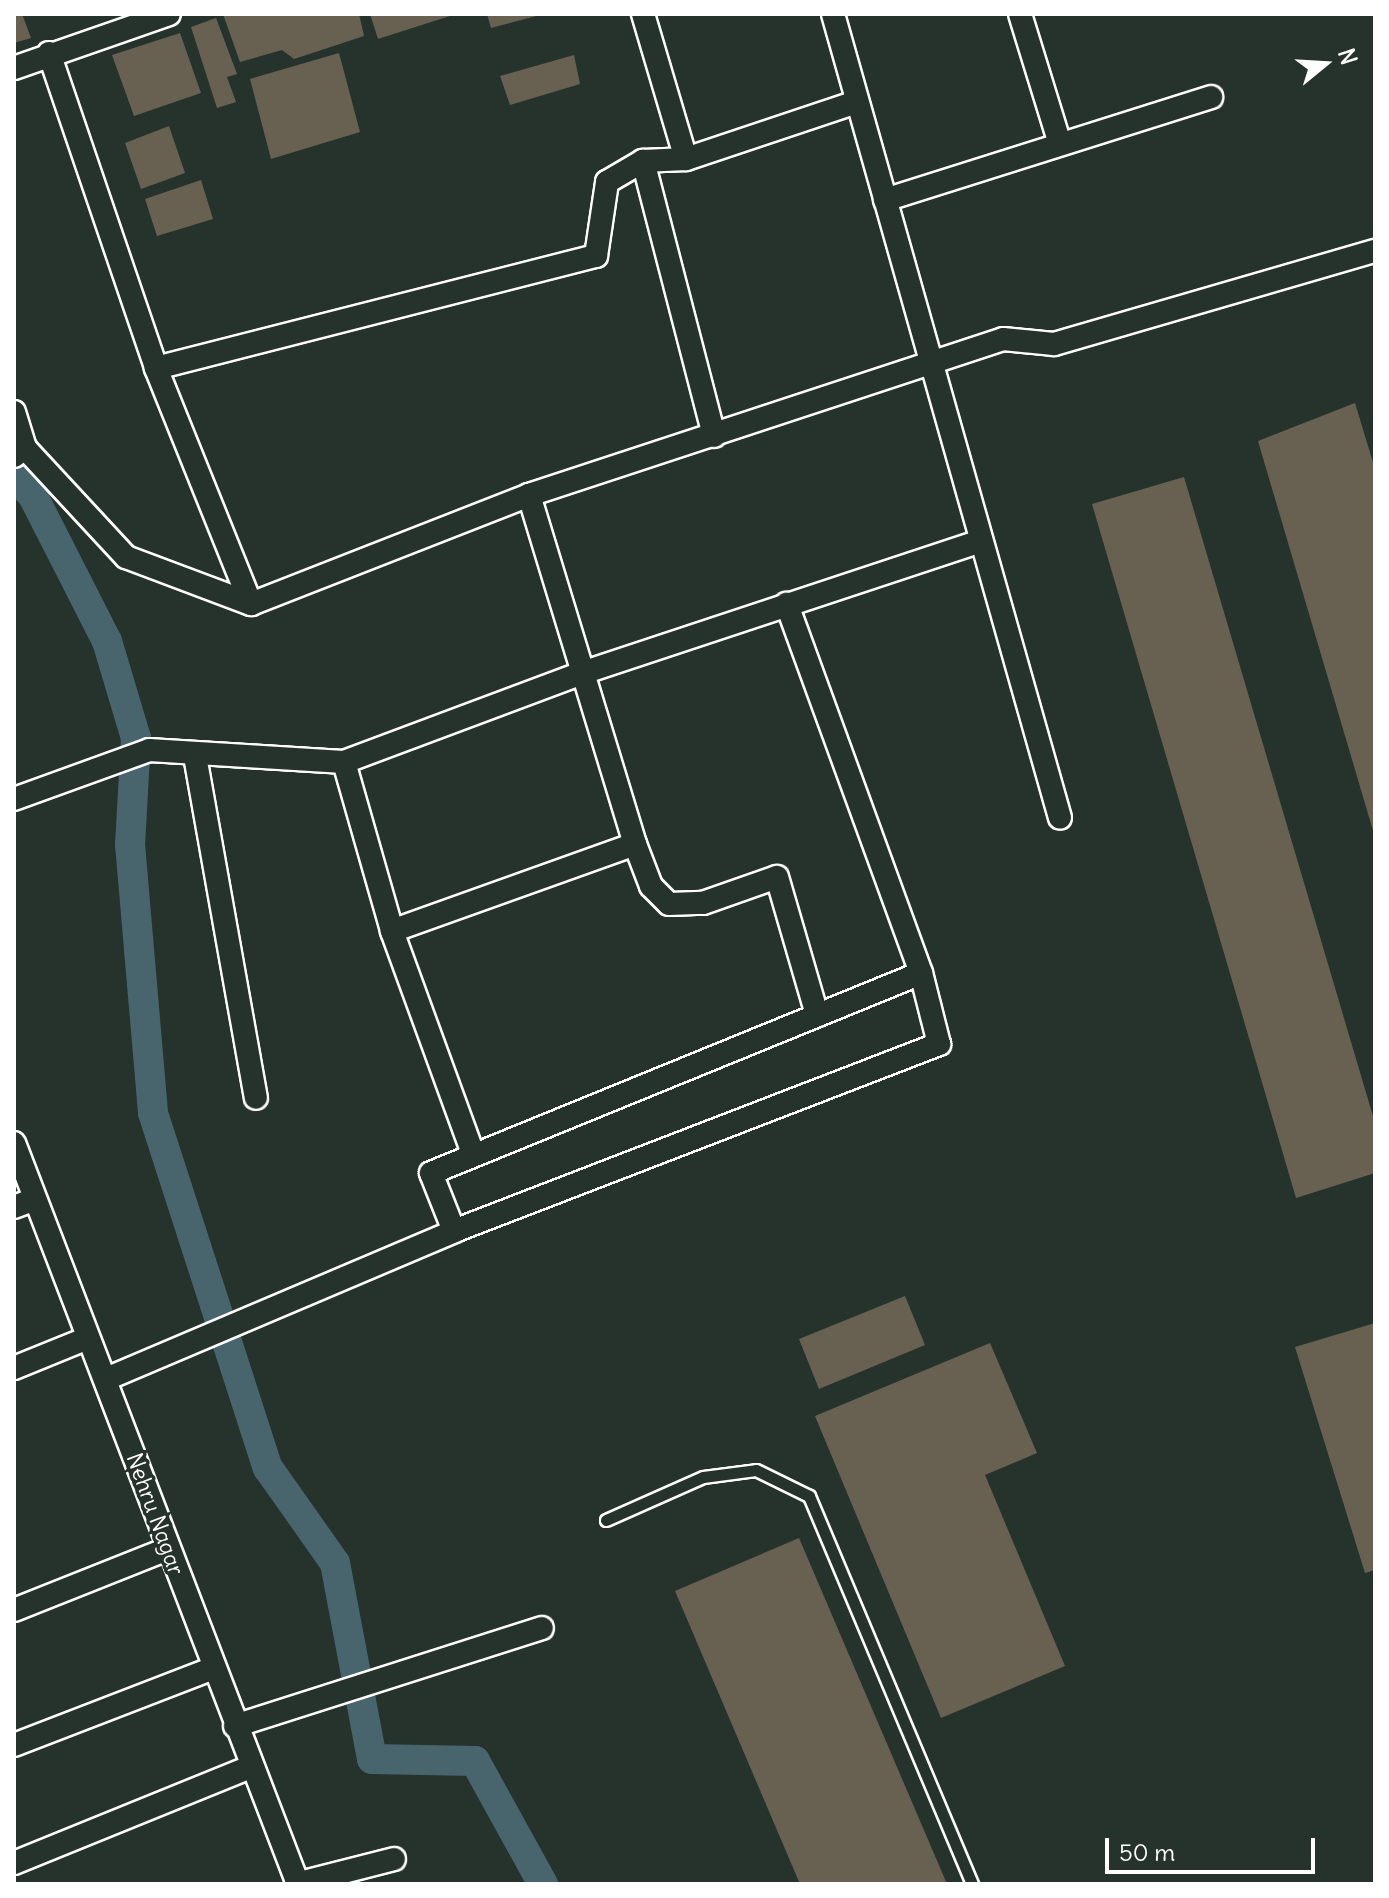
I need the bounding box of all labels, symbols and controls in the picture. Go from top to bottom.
north arrow [1285,24,1365,104]
text: N [1332,45,1363,68]
street label: Nehru Nagar [121,1449,189,1579]
scale bar [1109,1822,1319,1872]
text: 50 m [1119,1837,1175,1867]

